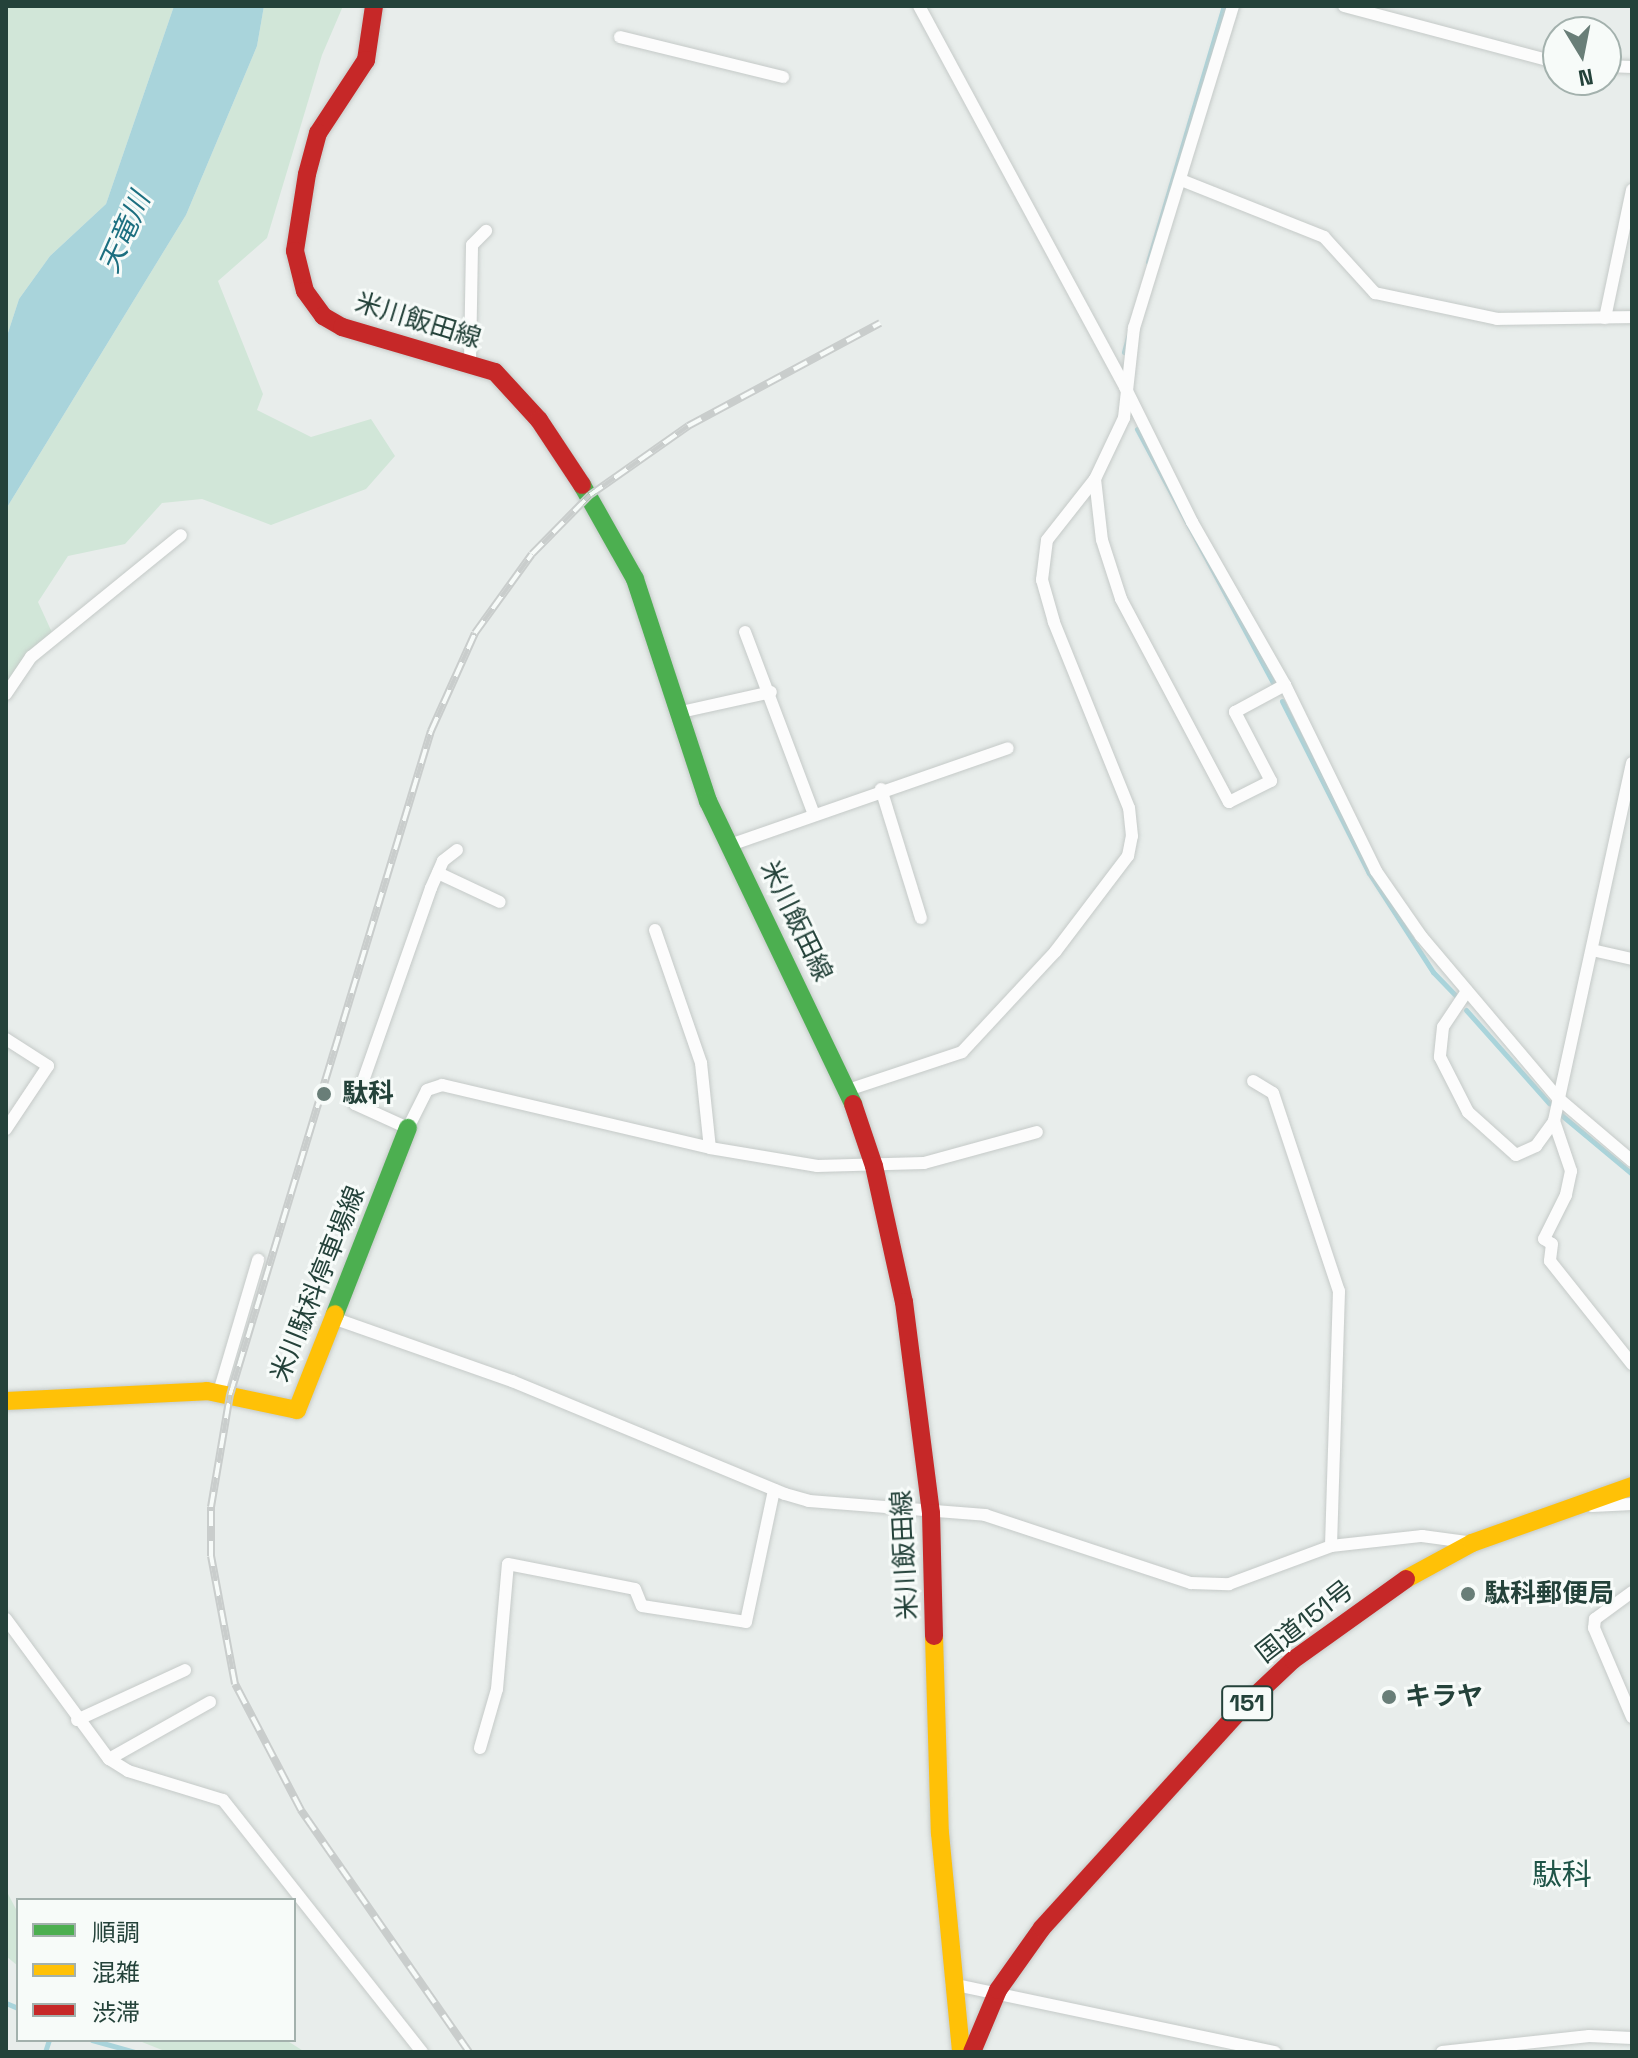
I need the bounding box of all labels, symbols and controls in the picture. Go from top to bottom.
north arrow [1542,16,1622,96]
text: N [1576,63,1596,93]
water label: 天竜川 [92,187,156,277]
street label: 米川飯田線 [351,287,485,355]
street label: 米川飯田線 [753,856,839,986]
place label: 駄科 [342,1078,394,1110]
marker: 駄科 [313,1083,335,1105]
street label: 米川駄科停車場線 [265,1182,371,1386]
street label: 米川飯田線 [886,1489,924,1621]
street label: 国道151号 [1250,1574,1360,1670]
place label: 駄科郵便局 [1484,1578,1614,1610]
marker: 駄科郵便局 [1459,1585,1477,1603]
place label: キラヤ [1405,1681,1483,1713]
road number: 151 [1221,1683,1273,1723]
marker: キラヤ [1380,1688,1398,1706]
district label: 駄科 [1532,1857,1592,1893]
legend [16,1898,296,2042]
text: 順調 [92,1917,140,1948]
text: 混雑 [92,1957,140,1988]
text: 渋滞 [92,1997,140,2028]

